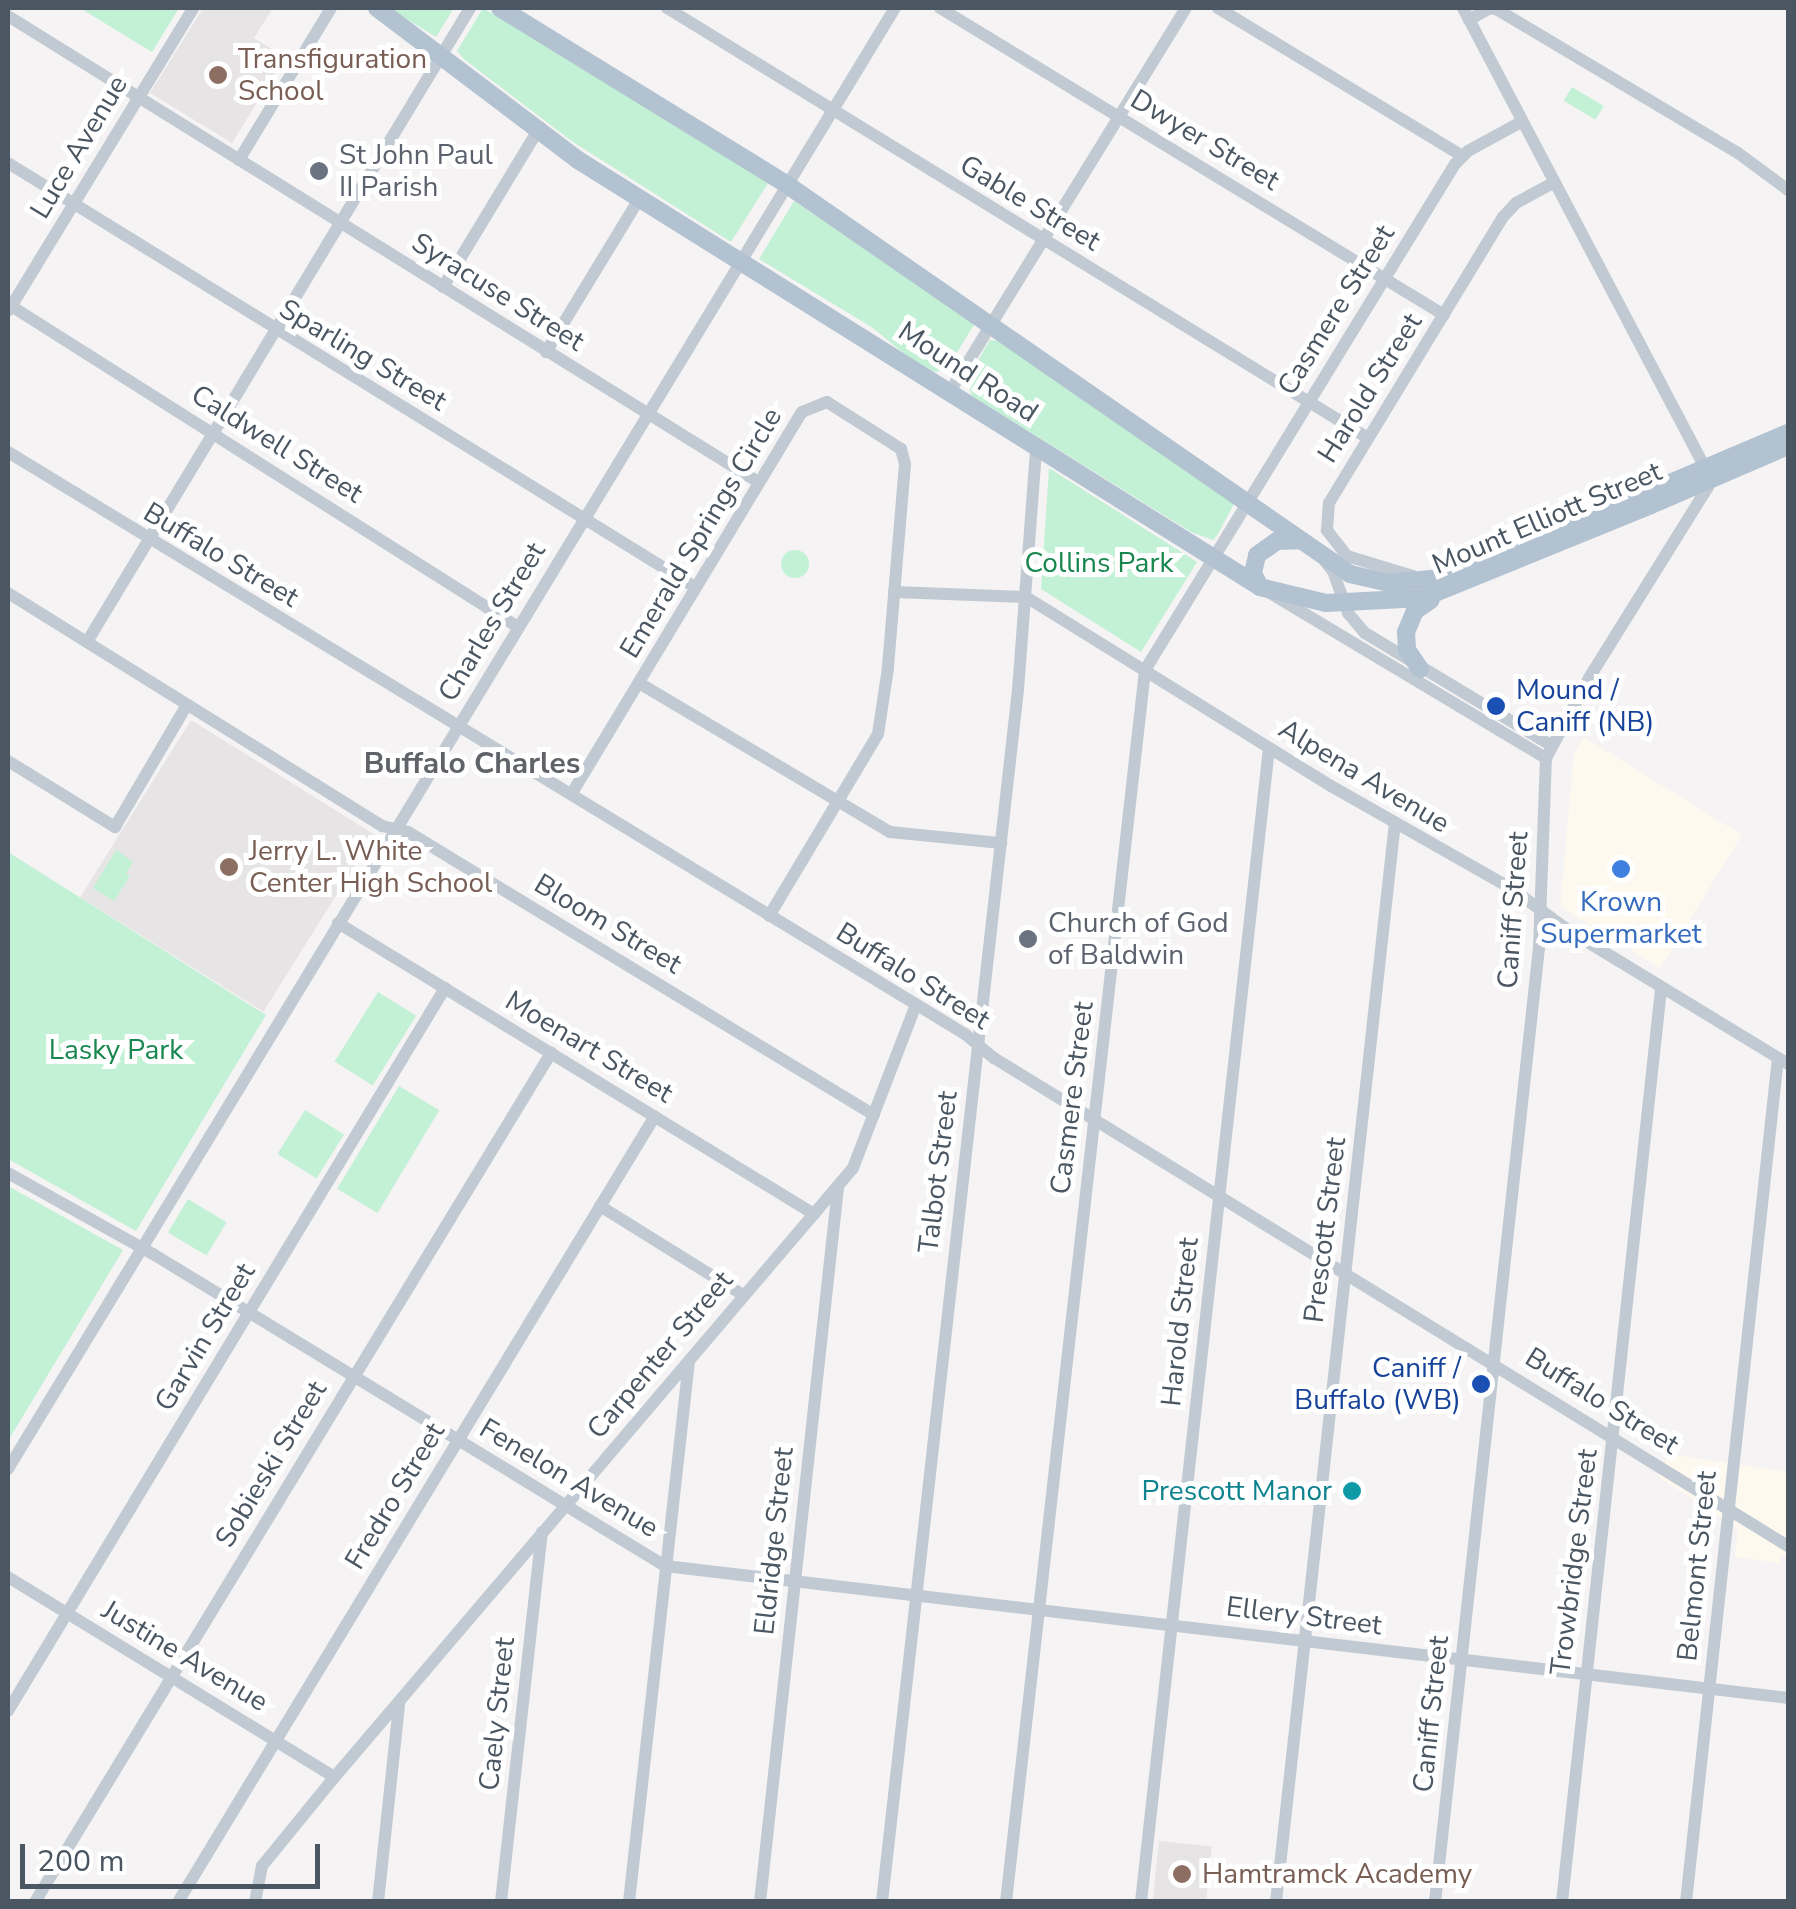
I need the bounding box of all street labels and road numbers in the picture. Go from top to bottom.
street label: Luce Avenue [23,69,135,225]
street label: Dwyer Street [1125,82,1285,198]
street label: Gable Street [954,148,1106,258]
street label: Casmere Street [1270,219,1402,401]
street label: Syracuse Street [406,226,590,358]
street label: Sparling Street [273,292,453,418]
street label: Harold Street [1311,307,1429,469]
street label: Mound Road [892,314,1044,430]
street label: Caldwell Street [185,378,369,510]
street label: Emerald Springs Circle [613,402,789,664]
street label: Mount Elliott Street [1427,455,1667,581]
street label: Buffalo Street [137,496,305,614]
street label: Charles Street [431,536,553,708]
street label: Alpena Avenue [1273,712,1455,840]
street label: Caniff Street [1491,830,1535,990]
street label: Bloom Street [528,867,688,981]
street label: Buffalo Street [830,915,996,1037]
street label: Moenart Street [499,984,679,1110]
street label: Casmere Street [1044,1000,1100,1196]
street label: Talbot Street [911,1089,965,1255]
street label: Prescott Street [1297,1135,1353,1325]
street label: Harold Street [1154,1236,1206,1408]
street label: Garvin Street [148,1257,262,1417]
street label: Carpenter Street [580,1264,740,1446]
street label: Buffalo Street [1519,1340,1685,1462]
street label: Sobieski Street [208,1375,334,1553]
street label: Fenelon Avenue [474,1411,664,1545]
street label: Fredro Street [338,1417,452,1575]
street label: Eldridge Street [747,1445,801,1637]
street label: Trowbridge Street [1543,1447,1605,1677]
street label: Belmont Street [1670,1469,1724,1663]
street label: Ellery Street [1224,1590,1384,1642]
street label: Justine Avenue [96,1593,274,1719]
street label: Caniff Street [1406,1634,1456,1794]
street label: Caely Street [472,1636,522,1792]

